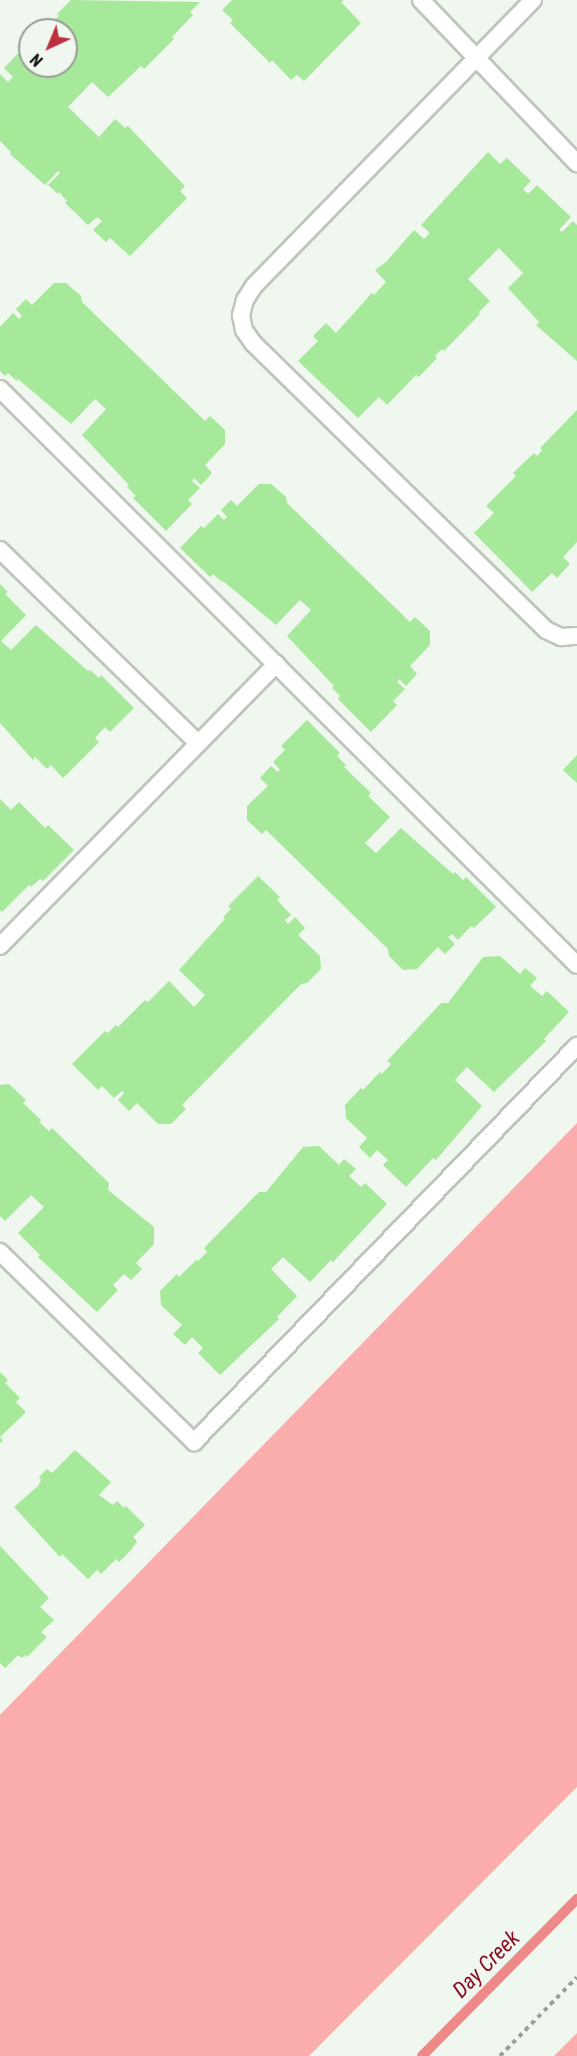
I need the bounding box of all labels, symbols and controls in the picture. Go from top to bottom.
north arrow [18,18,78,78]
text: N [26,50,47,70]
water label: Day Creek [447,1925,525,2003]

